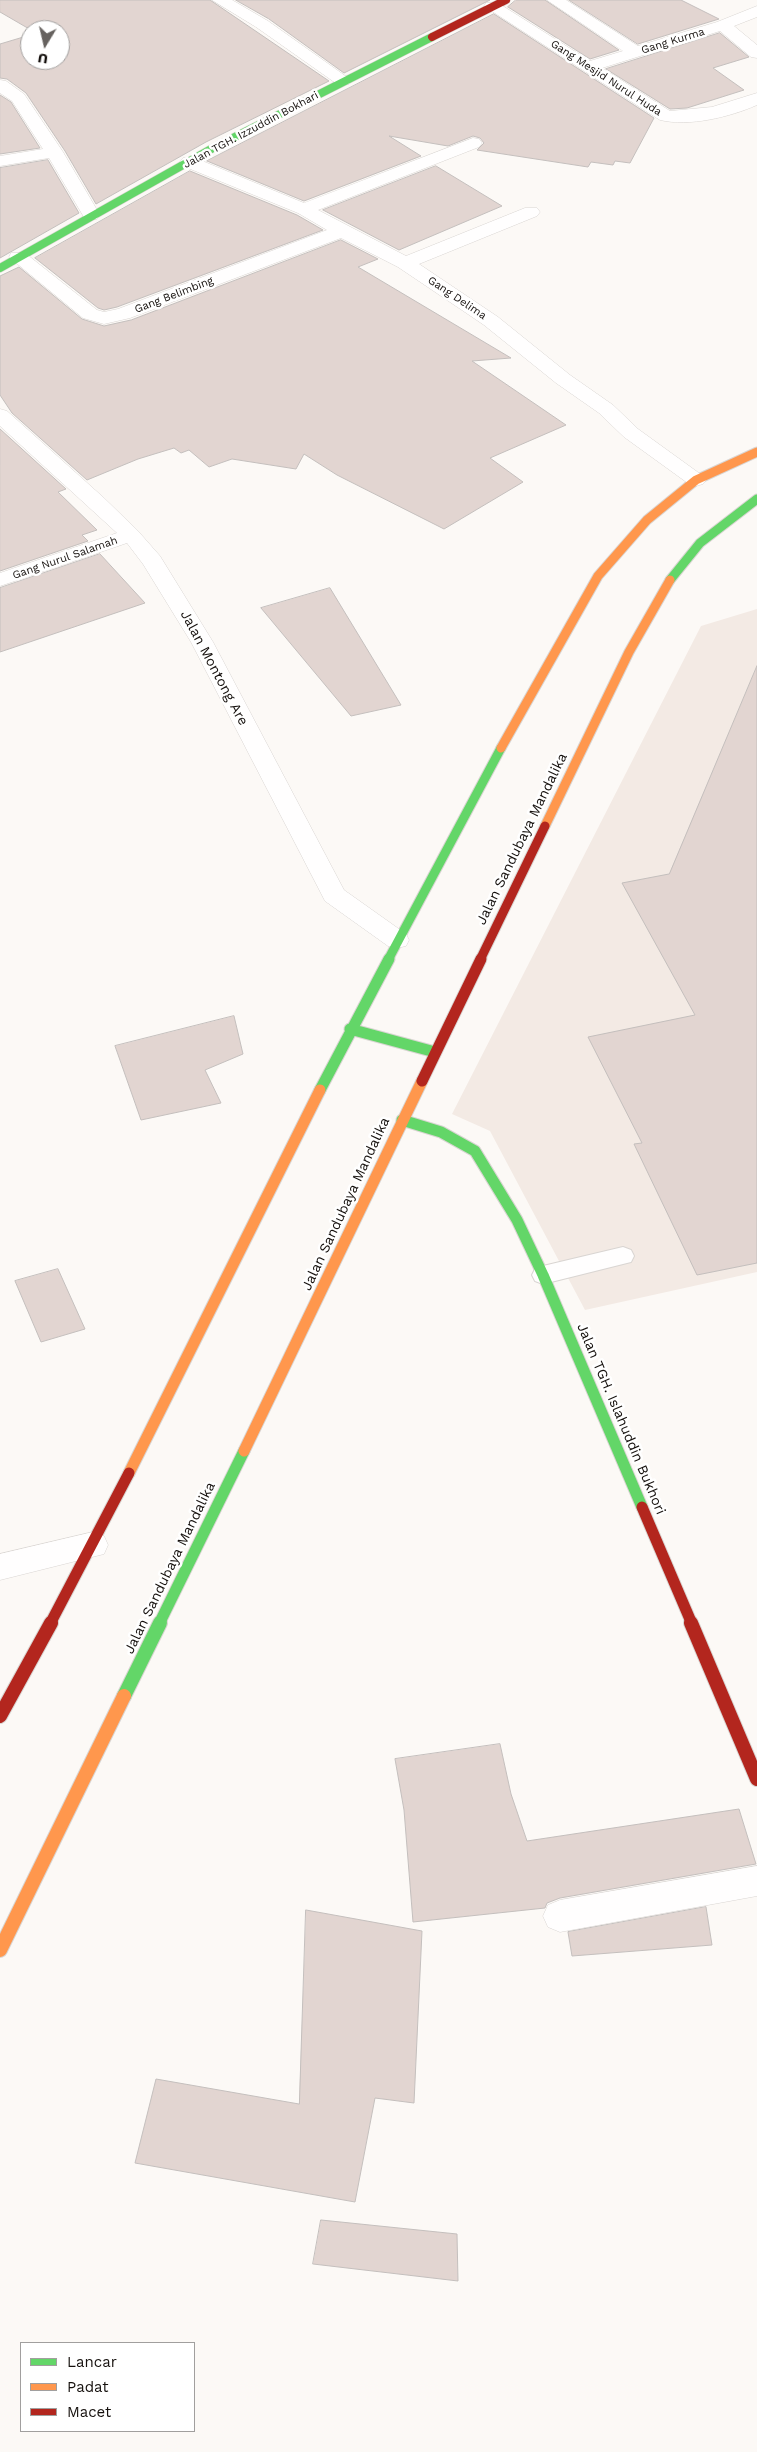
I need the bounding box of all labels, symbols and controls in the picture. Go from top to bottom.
north arrow [20,20,70,70]
street label: Gang Kurma [640,25,706,57]
street label: Gang Mesjid Nurul Huda [548,37,664,119]
text: U [37,50,49,68]
street label: Jalan TGH. Izzuddin Bokhari [181,89,321,171]
street label: Gang Belimbing [133,274,215,316]
street label: Gang Delima [425,274,489,322]
street label: Gang Nurul Salamah [11,534,119,582]
street label: Jalan Montong Are [177,608,251,728]
street label: Jalan Sandubaya Mandalika [473,750,571,928]
street label: Jalan Sandubaya Mandalika [298,1115,394,1293]
street label: Jalan TGH. Islahuddin Bukhori [573,1321,669,1517]
street label: Jalan Sandubaya Mandalika [121,1479,219,1657]
legend [20,2342,195,2432]
text: Lancar [67,2353,117,2371]
text: Padat [67,2378,109,2396]
text: Macet [67,2403,111,2421]

